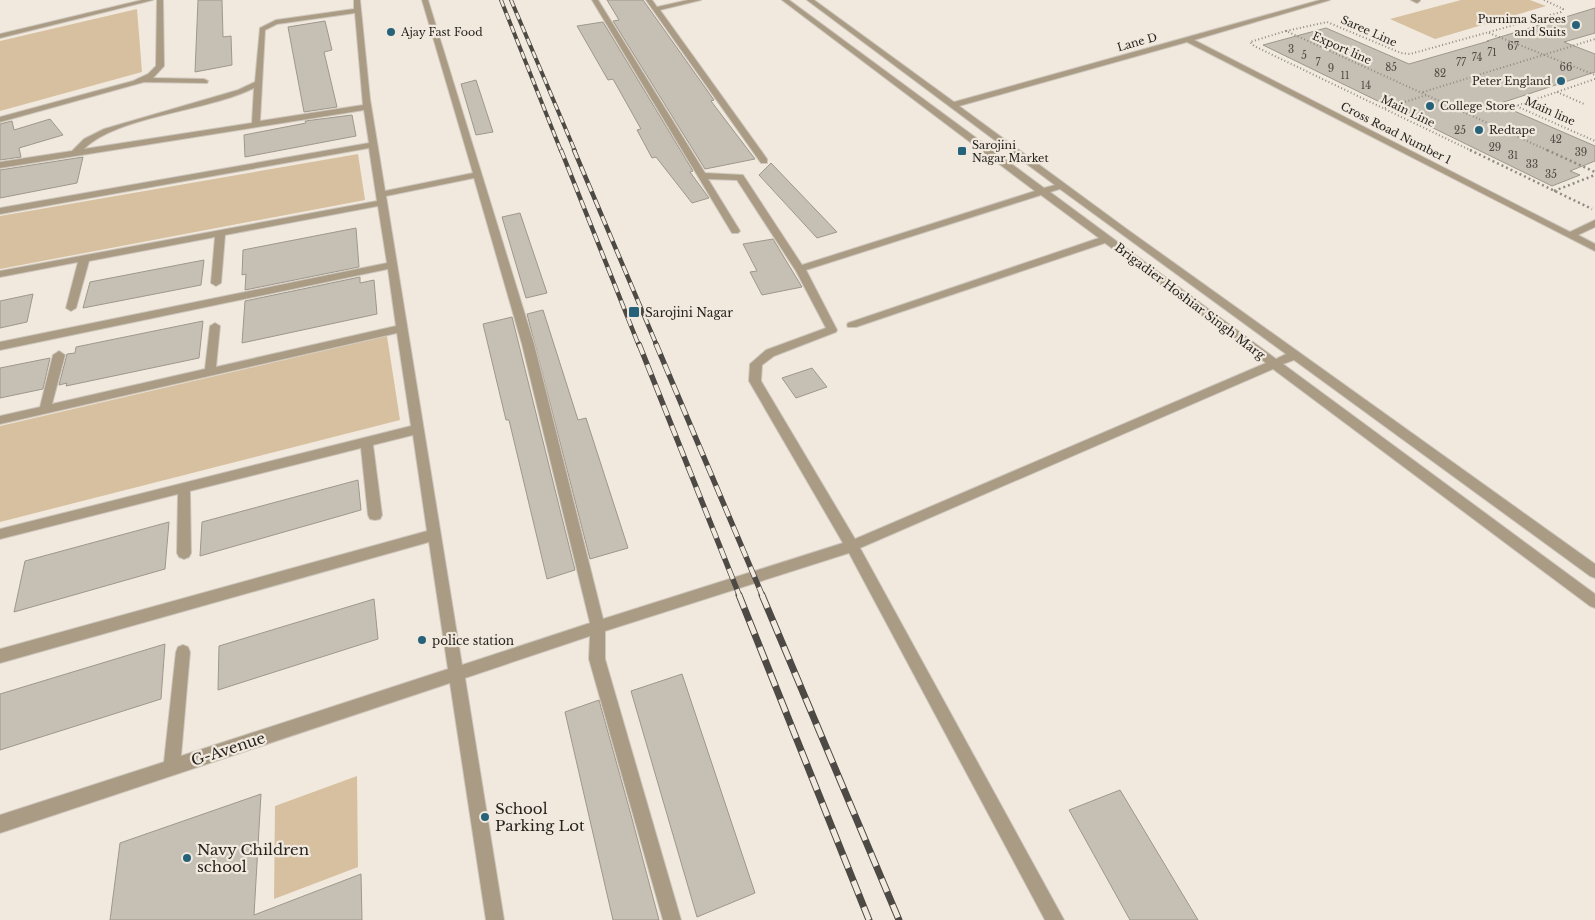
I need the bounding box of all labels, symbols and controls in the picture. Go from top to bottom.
street label: Saree Line [1339,12,1399,50]
place label: Purnima Sarees and Suits [1478,12,1566,39]
marker: Purnima Sarees and Suits [1570,19,1582,31]
place label: Ajay Fast Food [400,25,483,39]
marker: Ajay Fast Food [385,26,397,38]
street label: Export line [1310,29,1374,67]
street label: Lane D [1115,30,1159,54]
house number: 67 [1507,40,1520,53]
house number: 3 [1288,43,1294,56]
house number: 71 [1487,46,1497,59]
house number: 5 [1301,49,1307,62]
house number: 74 [1472,51,1482,64]
house number: 7 [1315,56,1321,69]
house number: 77 [1456,56,1467,69]
house number: 85 [1385,61,1397,74]
house number: 66 [1560,61,1572,74]
house number: 9 [1328,62,1334,75]
house number: 82 [1434,67,1446,80]
house number: 11 [1341,69,1349,82]
place label: Peter England [1472,74,1552,88]
marker: Peter England [1555,75,1567,87]
house number: 14 [1361,79,1371,92]
street label: Main Line [1379,92,1437,130]
street label: Main line [1523,94,1577,128]
street label: Cross Road Number 1 [1338,99,1454,167]
place label: College Store [1440,99,1515,113]
marker: College Store [1424,100,1436,112]
place label: Redtape [1489,123,1535,137]
house number: 25 [1454,124,1466,137]
marker: Redtape [1473,124,1485,136]
house number: 42 [1550,133,1562,146]
place label: Sarojini Nagar Market [972,138,1049,165]
house number: 29 [1489,141,1501,154]
marker: Sarojini Nagar Market [956,145,968,157]
house number: 39 [1575,146,1587,159]
house number: 31 [1508,149,1518,162]
house number: 33 [1526,158,1538,171]
house number: 35 [1545,168,1557,181]
street label: Brigadier Hoshiar Singh Marg [1112,240,1269,363]
marker: Sarojini Nagar [627,305,641,319]
place label: Sarojini Nagar [645,305,733,320]
place label: police station [432,633,514,648]
marker: police station [416,634,428,646]
street label: G-Avenue [189,728,267,770]
place label: School Parking Lot [495,799,585,835]
marker: School Parking Lot [479,811,491,823]
place label: Navy Children school [197,840,309,876]
marker: Navy Children school [181,852,193,864]

